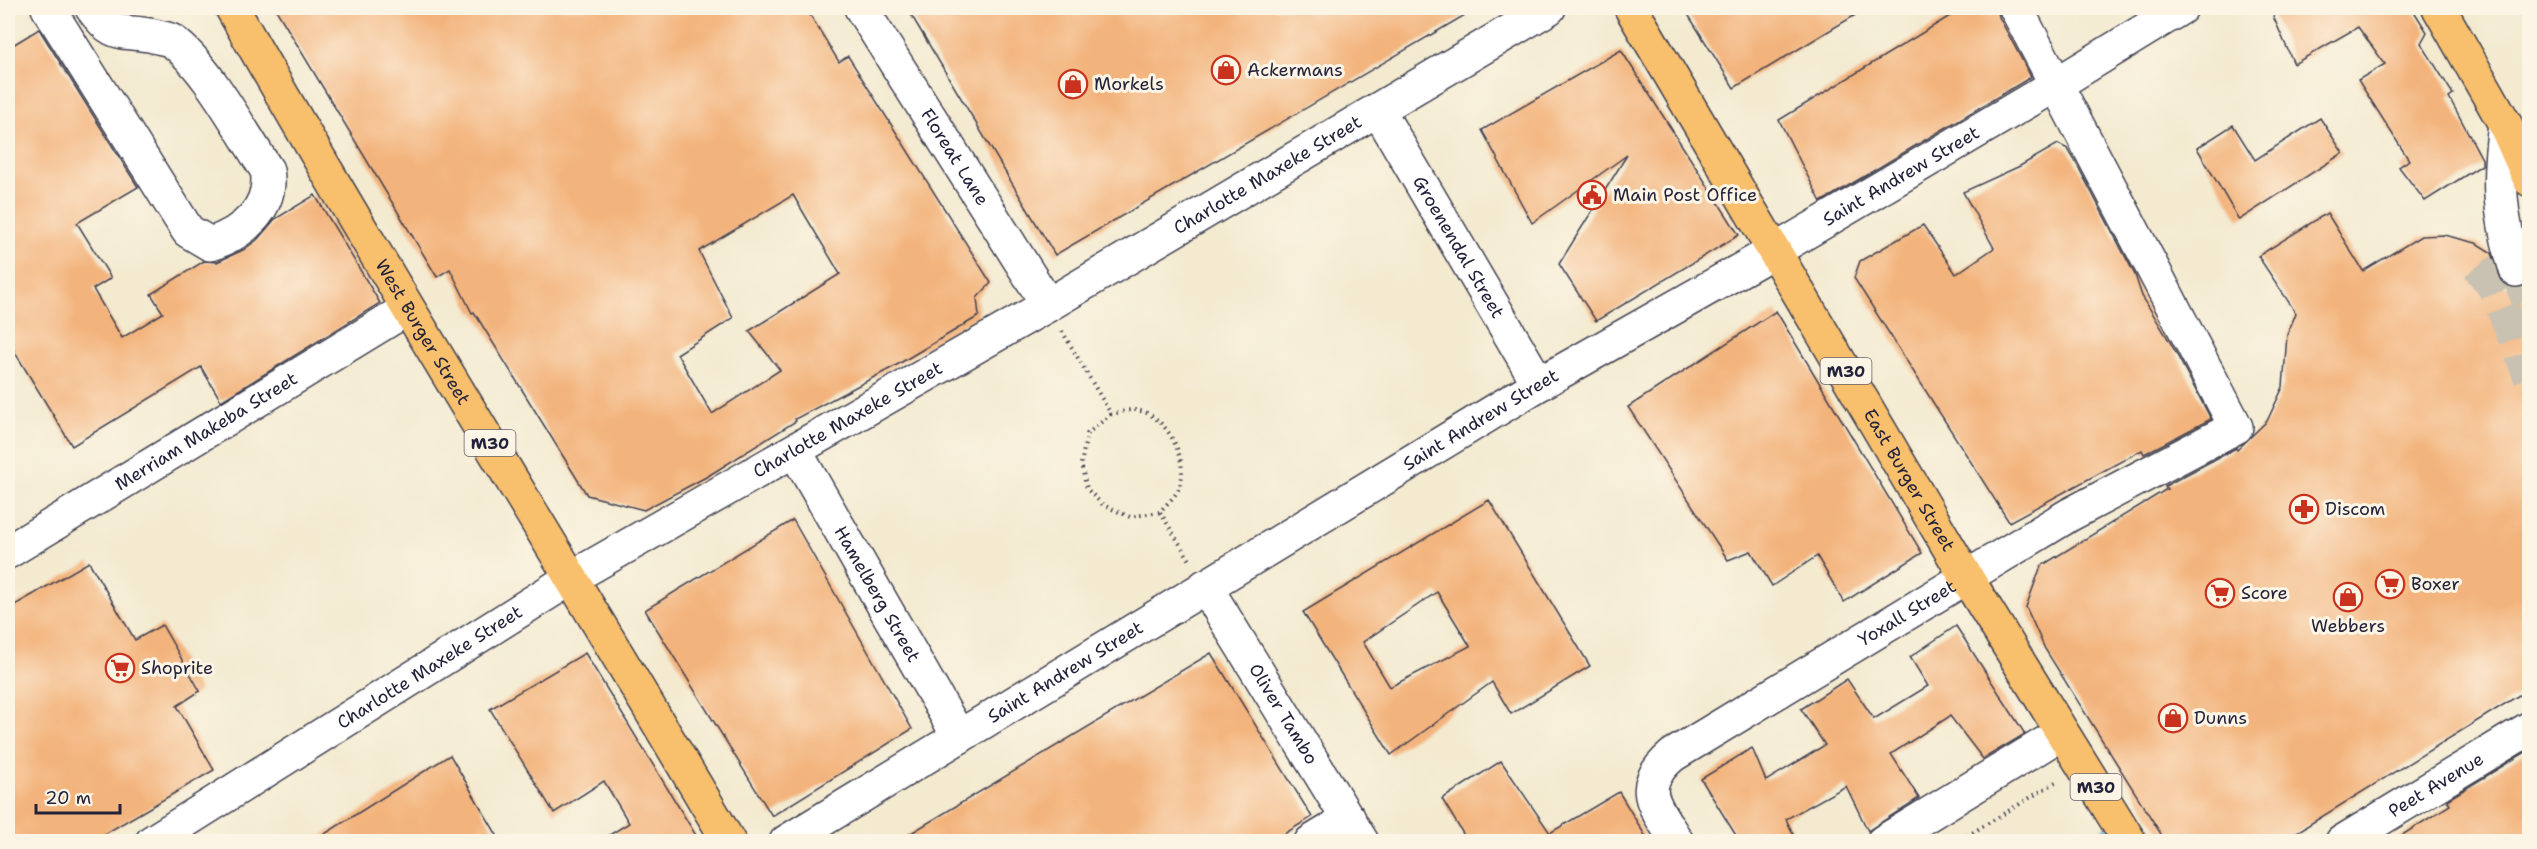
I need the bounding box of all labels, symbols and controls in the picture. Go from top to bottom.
shop icon: Ackermans [1210,54,1242,86]
place label: Ackermans [1247,58,1343,82]
shop icon: Morkels [1057,68,1089,100]
place label: Morkels [1094,72,1164,96]
street label: Floreat Lane [915,104,994,210]
street label: Charlotte Maxeke Street [1169,110,1366,240]
street label: Saint Andrew Street [1818,120,1984,232]
street label: Groenendal Street [1407,172,1510,323]
public building icon: Main Post Office [1576,179,1608,211]
place label: Main Post Office [1613,183,1757,207]
street label: West Burger Street [370,255,476,410]
street label: Charlotte Maxeke Street [749,356,947,483]
road number: M30 [1820,358,1872,384]
street label: Saint Andrew Street [1398,363,1563,476]
street label: Merriam Makeba Street [110,366,302,496]
street label: East Burger Street [1858,404,1961,556]
road number: M30 [464,430,516,456]
pharmacy icon: Discom [2288,493,2320,525]
place label: Discom [2325,497,2385,521]
street label: Hamelberg Street [829,522,926,667]
supermarket icon: Boxer [2374,568,2406,600]
place label: Boxer [2411,572,2460,596]
street label: Yoxall Street [1854,574,1961,652]
supermarket icon: Score [2204,577,2236,609]
place label: Score [2241,581,2288,605]
shop icon: Webbers [2332,581,2364,613]
street label: Charlotte Maxeke Street [332,600,527,735]
place label: Webbers [2311,614,2385,638]
street label: Saint Andrew Street [983,616,1148,729]
supermarket icon: Shoprite [104,652,136,684]
place label: Shoprite [141,656,213,680]
street label: Oliver Tambo [1243,659,1324,769]
shop icon: Dunns [2157,702,2189,734]
place label: Dunns [2194,706,2247,730]
street label: Peet Avenue [2384,747,2488,823]
road number: M30 [2070,774,2122,800]
scale bar [36,777,120,815]
text: 20 m [45,786,91,810]

